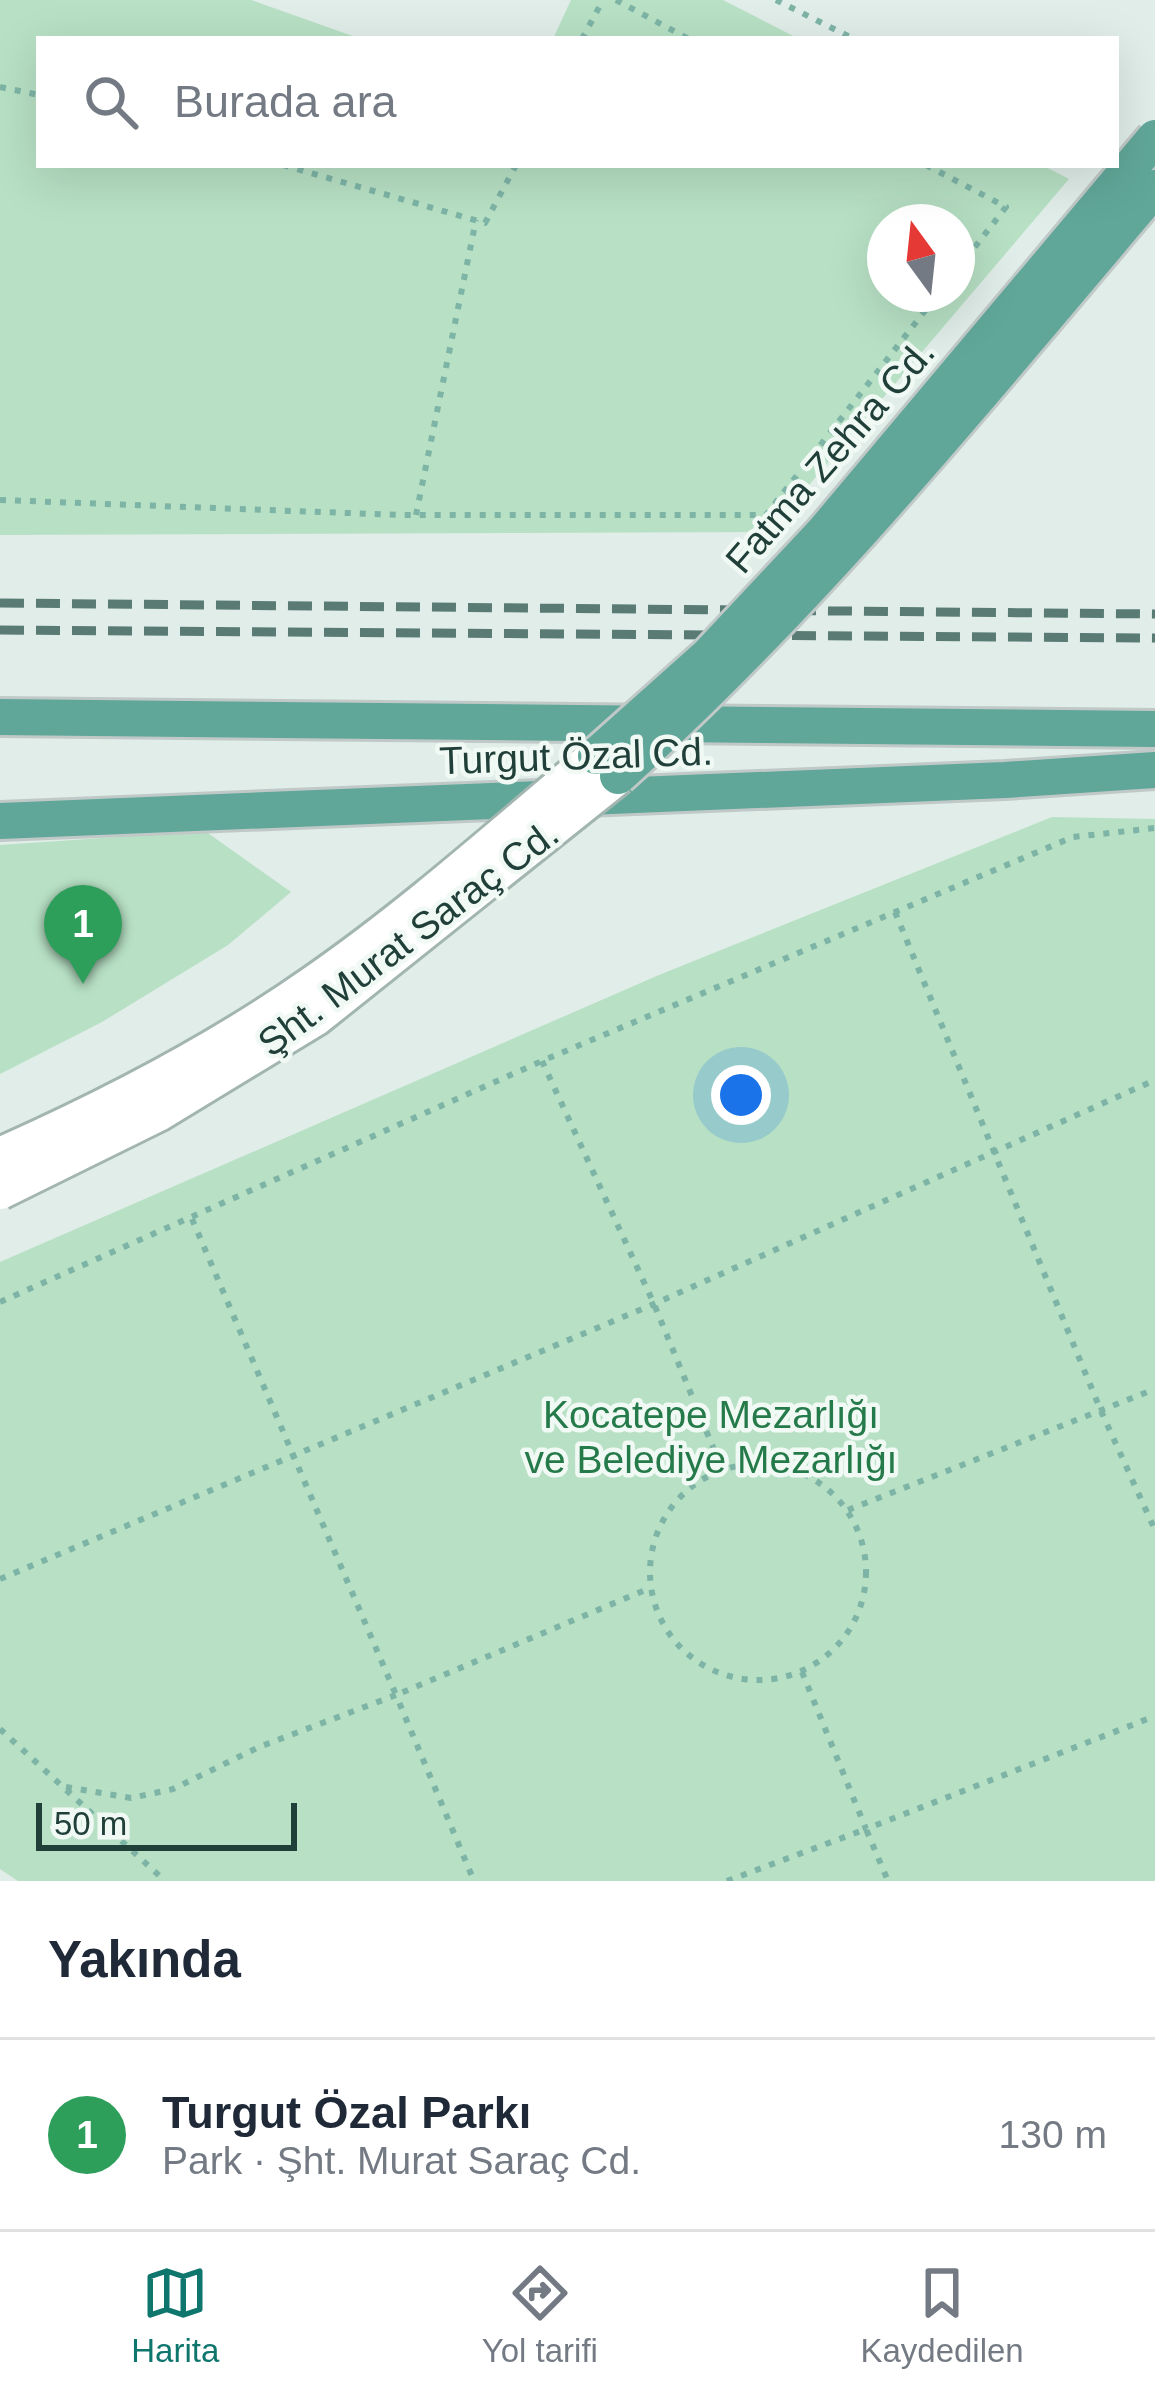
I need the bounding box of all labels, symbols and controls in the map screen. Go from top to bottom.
search box [36,36,1119,168]
icon: search [78,69,144,135]
text: Burada ara [174,76,397,127]
north arrow [867,204,975,312]
street label: Fatma Zehra Cd. [717,331,943,581]
street label: Turgut Özal Cd. [438,730,714,782]
street label: Şht. Murat Saraç Cd. [250,811,566,1065]
pin: 1 [44,885,122,984]
your location [711,1065,771,1125]
park label: Kocatepe Mezarlığı ve Belediye Mezarlığı [525,1393,897,1481]
scale bar [36,1797,297,1850]
text: 50 m [54,1805,127,1842]
text: Yakında [48,1931,241,1988]
text: Turgut Özal Parkı [162,2087,531,2138]
text: 1 [76,2113,98,2156]
text: 130 m [999,2113,1107,2156]
text: Park · Şht. Murat Saraç Cd. [162,2139,641,2182]
tab: Harita [131,2260,219,2370]
tab: Yol tarifi [482,2260,598,2370]
tab: Kaydedilen [860,2260,1024,2370]

